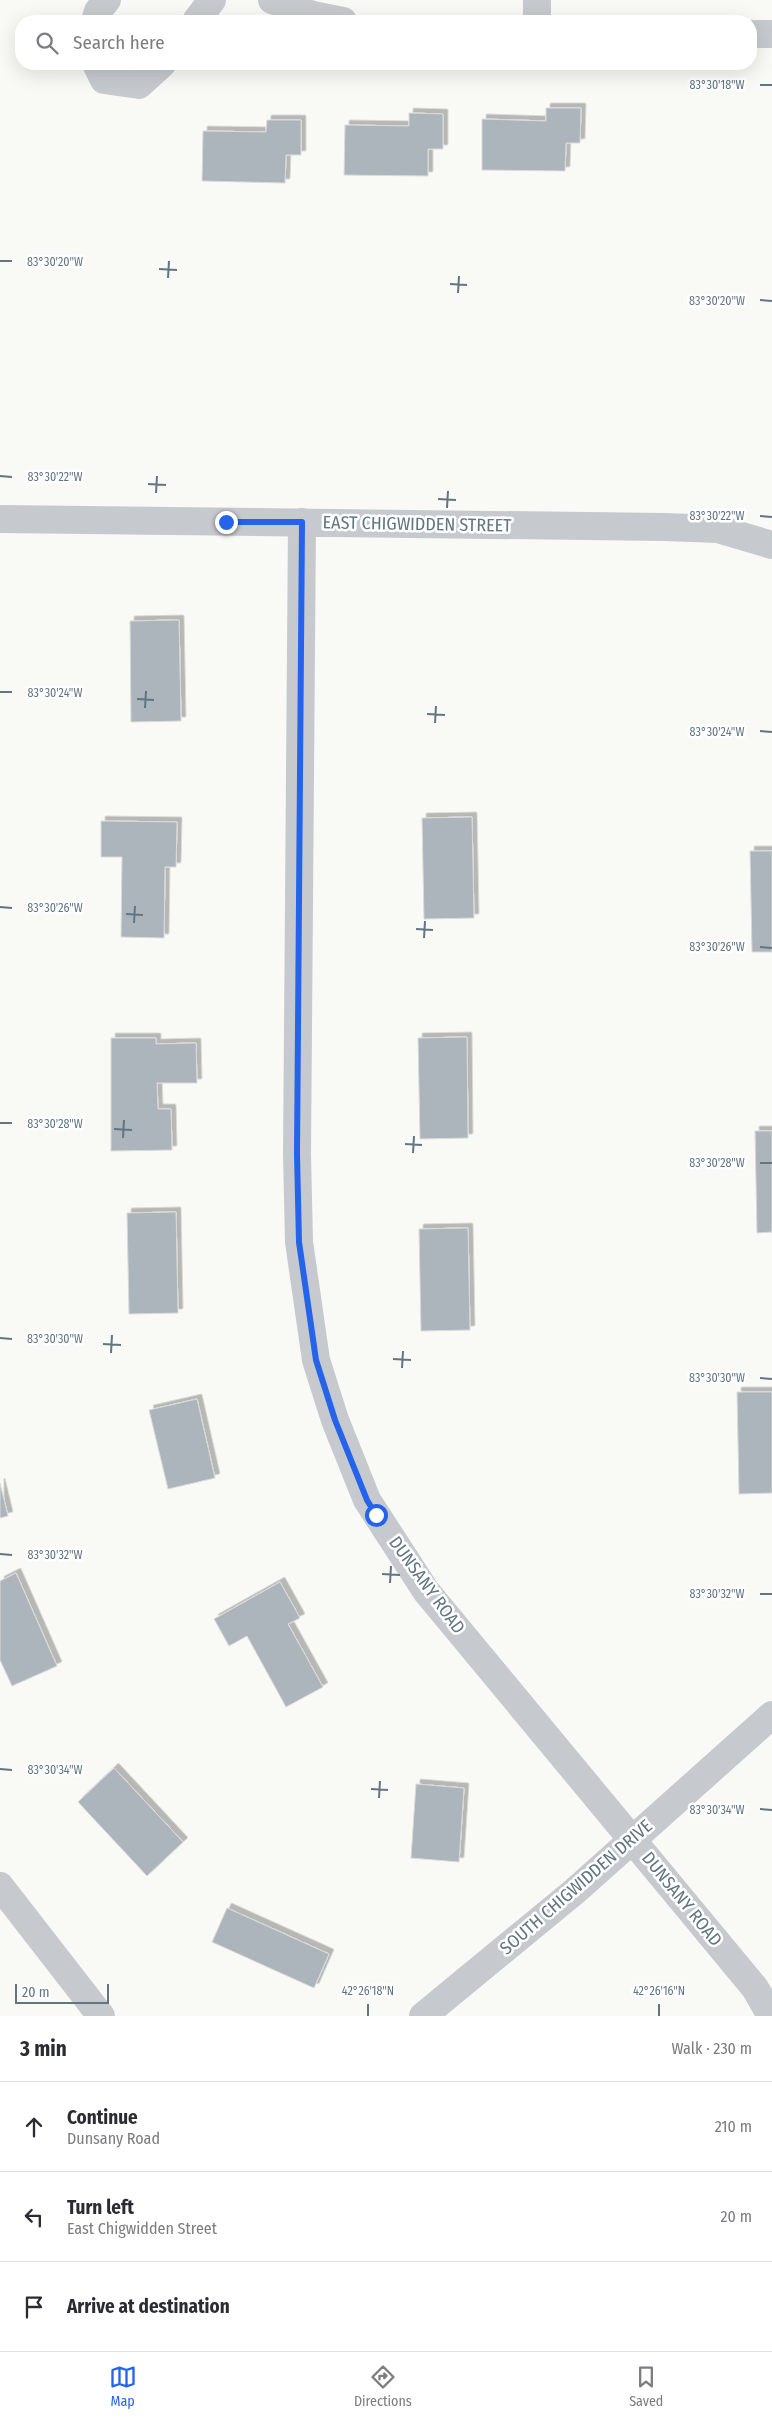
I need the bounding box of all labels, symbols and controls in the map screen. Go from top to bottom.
search box [15,15,757,70]
icon: search [33,29,61,57]
text: Search here [73,31,165,54]
text: 83°30'18"W [689,78,745,92]
text: 83°30'20"W [27,255,83,269]
text: 83°30'20"W [689,294,745,308]
text: 83°30'22"W [27,470,83,484]
text: 83°30'22"W [689,509,745,523]
route end [215,511,238,534]
street label: EAST CHIGWIDDEN STREET [322,511,512,537]
text: 83°30'24"W [28,686,82,700]
text: 83°30'24"W [690,725,744,739]
text: 83°30'26"W [27,901,83,915]
text: 83°30'26"W [689,940,745,954]
text: 83°30'28"W [27,1117,83,1131]
text: 83°30'28"W [689,1156,745,1170]
text: 83°30'30"W [27,1332,83,1346]
text: 83°30'30"W [689,1371,745,1385]
route start [365,1504,388,1527]
street label: DUNSANY ROAD [384,1532,470,1638]
text: 83°30'32"W [27,1548,83,1562]
text: 83°30'32"W [689,1587,745,1601]
text: 83°30'34"W [27,1763,83,1777]
text: 83°30'34"W [689,1803,745,1817]
street label: SOUTH CHIGWIDDEN DRIVE [495,1815,657,1959]
street label: DUNSANY ROAD [637,1847,727,1951]
scale bar [15,1981,109,2004]
text: 20 m [22,1984,50,2001]
text: 42°26'18"N [342,1984,394,1998]
text: 42°26'16"N [633,1984,685,1998]
text: 3 min [20,2036,67,2062]
text: Walk · 230 m [672,2039,752,2058]
text: Continue [67,2106,138,2129]
icon: ahead [20,2113,48,2141]
text: 210 m [715,2117,752,2136]
text: Dunsany Road [67,2129,160,2148]
text: Turn left [67,2196,134,2219]
icon: left [20,2203,48,2231]
text: 20 m [721,2207,752,2226]
text: East Chigwidden Street [67,2219,217,2238]
icon: arrive [20,2293,48,2321]
text: Arrive at destination [67,2295,230,2318]
tab: Map [109,2363,137,2410]
tab: Directions [354,2363,412,2410]
tab: Saved [629,2363,663,2410]

